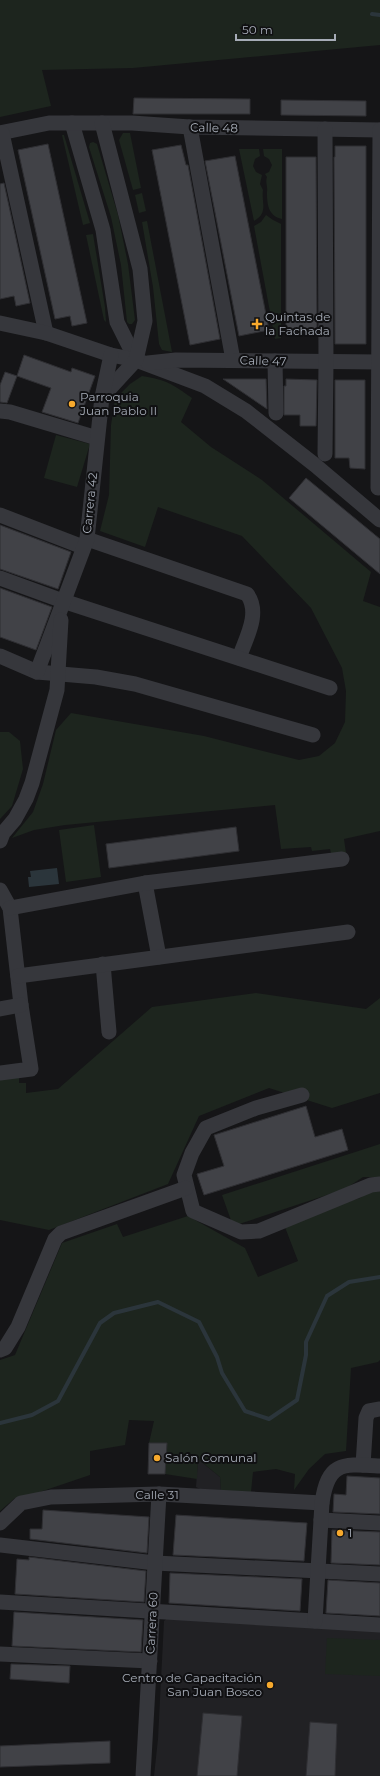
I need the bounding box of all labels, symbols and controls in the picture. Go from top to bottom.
scale bar [236,16,335,42]
text: 50 m [242,22,273,37]
street label: Calle 48 [190,120,239,135]
place label: Quintas de la Fachada [265,309,331,338]
marker: Quintas de la Fachada [252,319,262,329]
street label: Calle 47 [239,352,287,369]
place label: Parroquia Juan Pablo II [79,389,157,418]
marker: Parroquia Juan Pablo II [67,399,77,409]
street label: Carrera 42 [79,471,100,534]
place label: Salón Comunal [165,1450,256,1465]
marker: Salón Comunal [152,1453,162,1463]
street label: Calle 31 [135,1487,179,1502]
place label: 1 [348,1525,352,1540]
marker: 1 [335,1528,345,1538]
street label: Carrera 60 [142,1592,161,1654]
place label: Centro de Capacitación San Juan Bosco [122,1670,262,1699]
marker: Centro de Capacitación San Juan Bosco [265,1680,275,1690]

